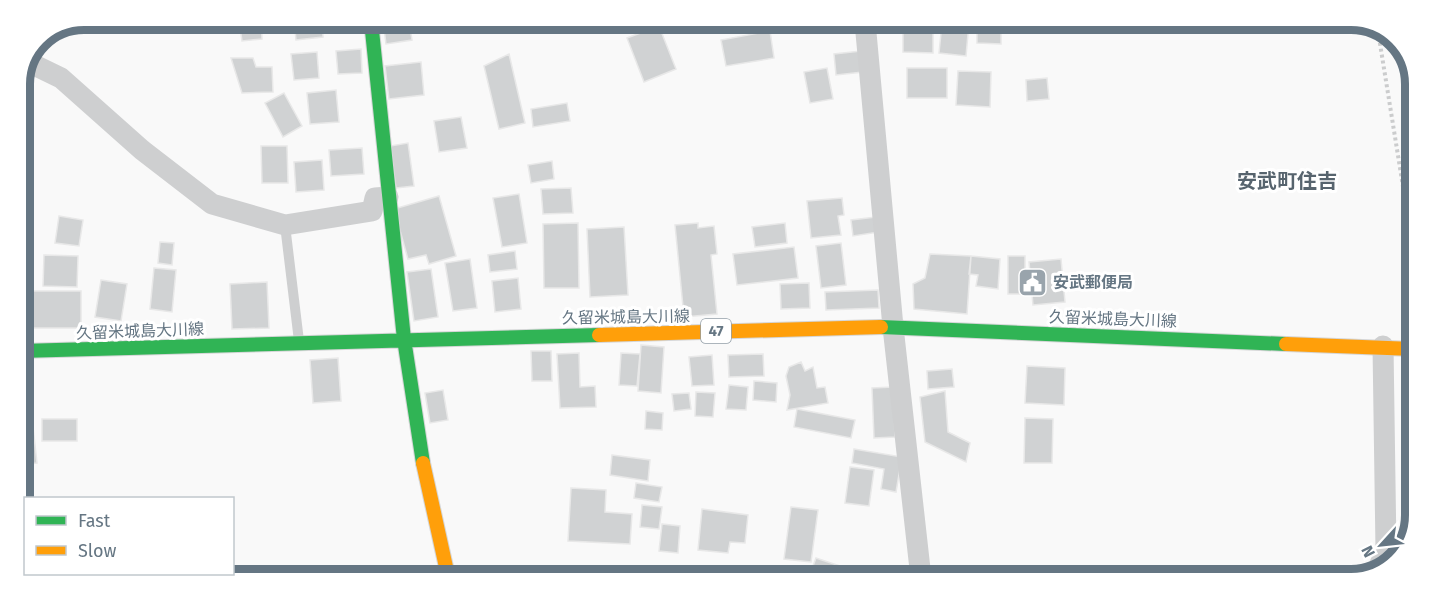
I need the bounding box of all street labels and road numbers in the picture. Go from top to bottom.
street label: 久留米城島大川線 [562,306,690,328]
street label: 久留米城島大川線 [1049,307,1177,331]
street label: 久留米城島大川線 [76,319,204,343]
road number: 47 [701,319,731,343]

